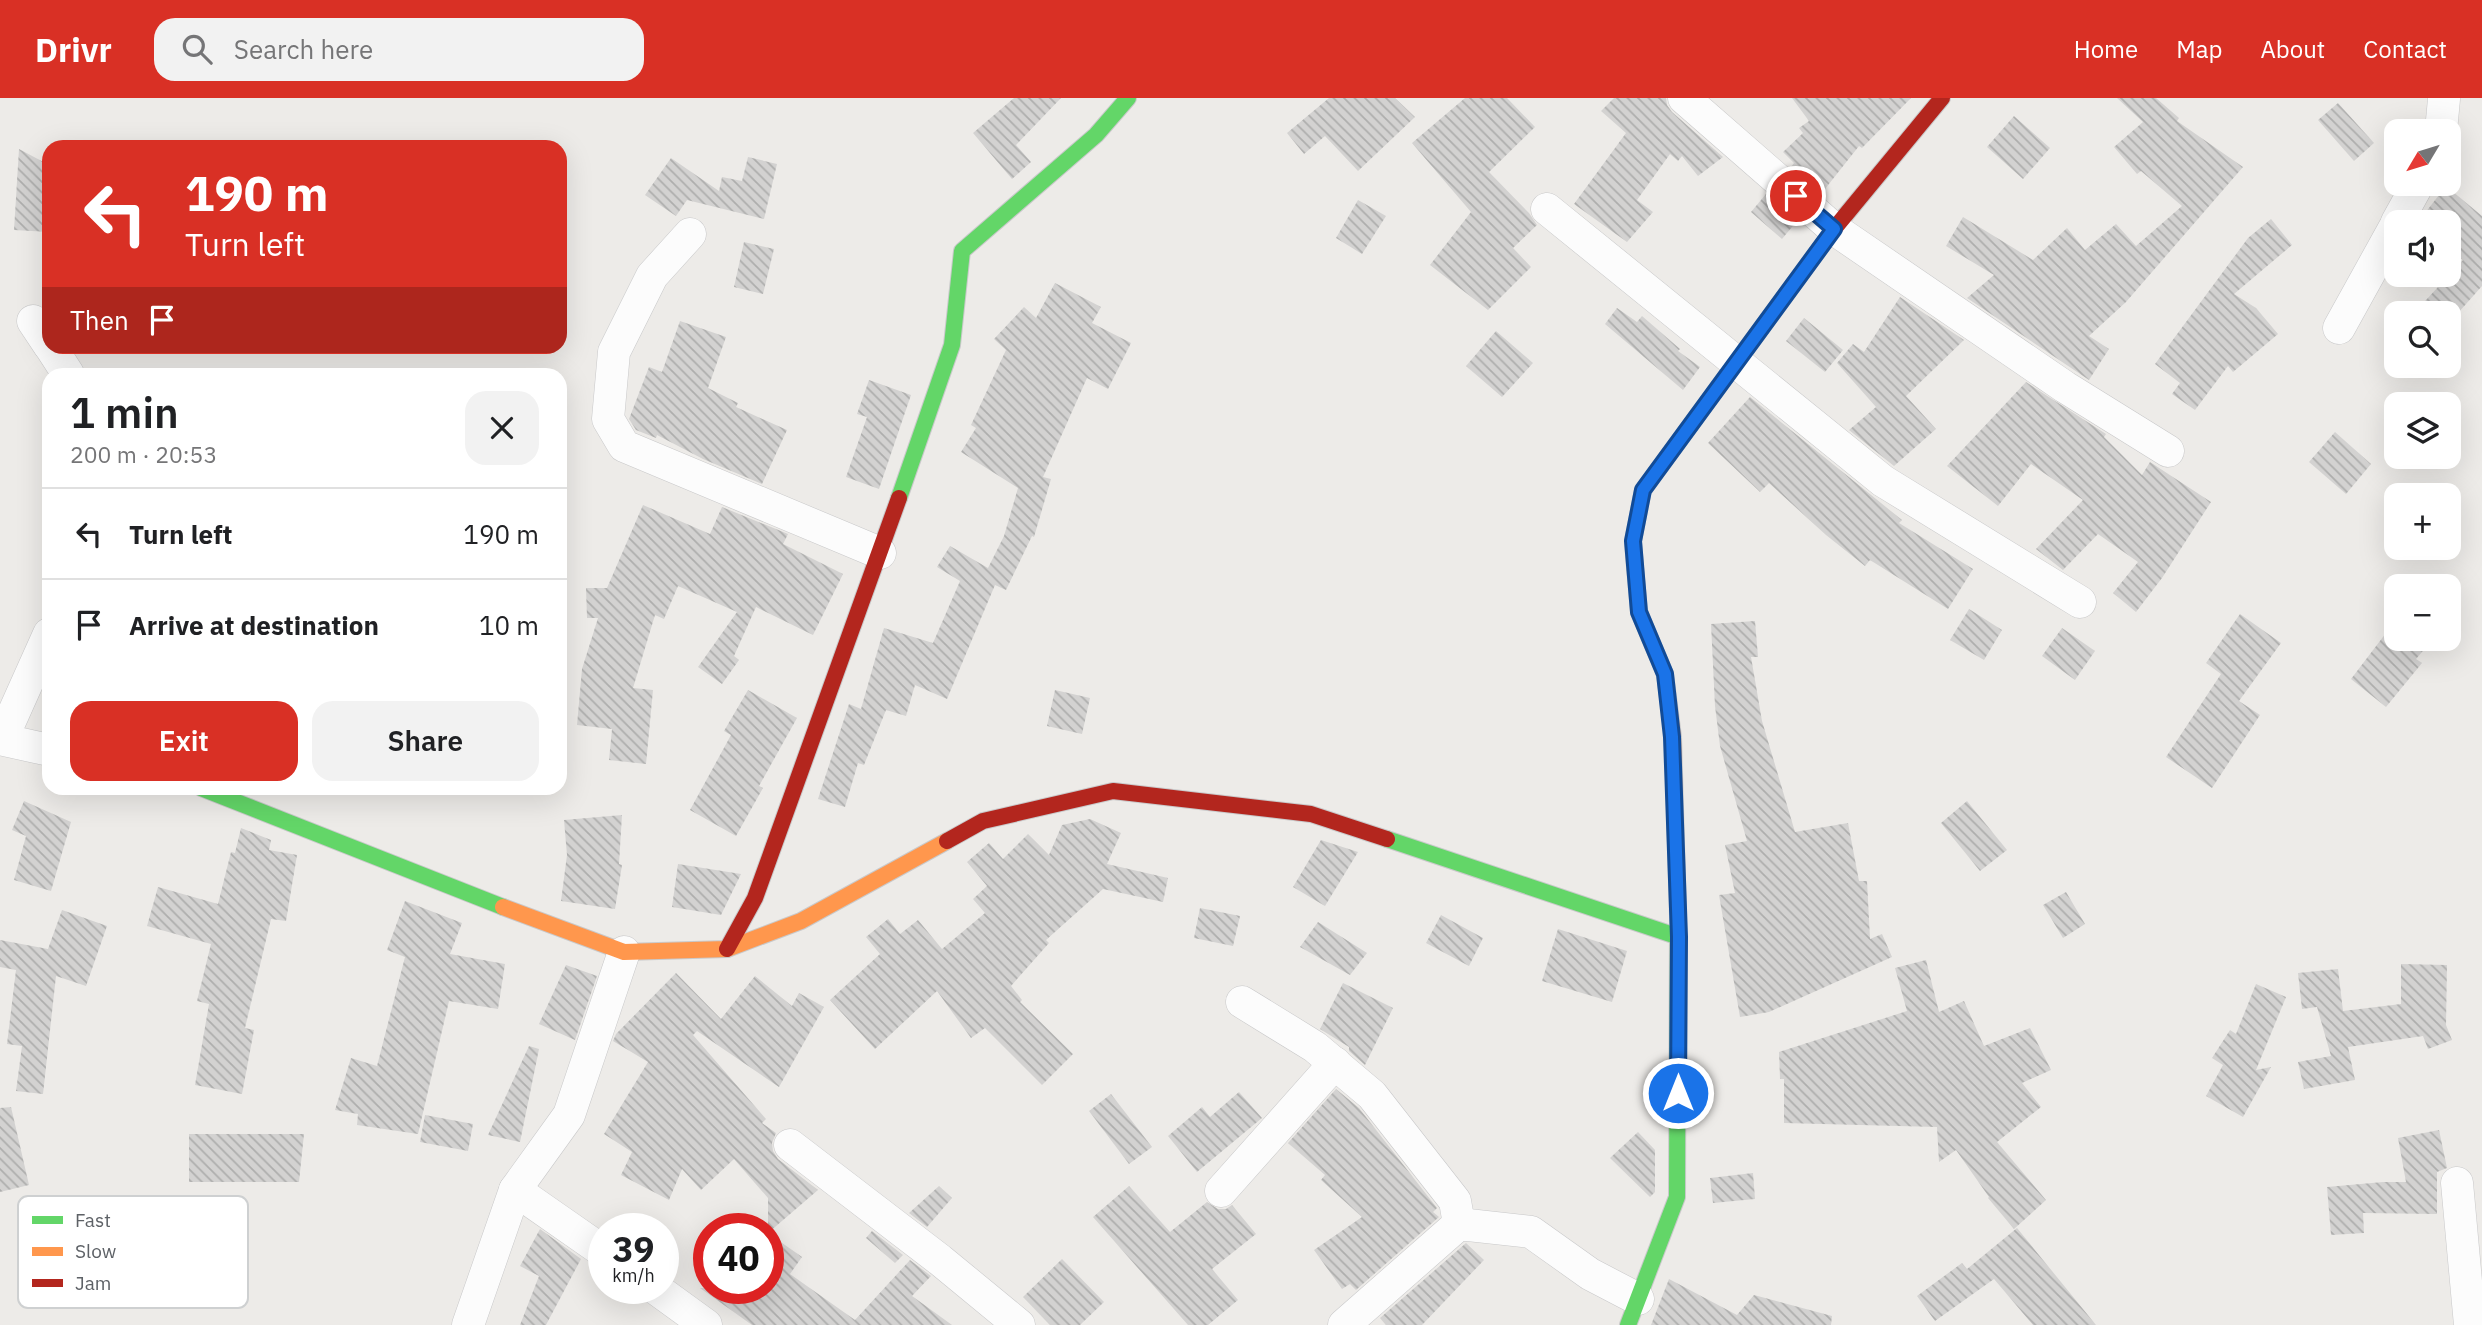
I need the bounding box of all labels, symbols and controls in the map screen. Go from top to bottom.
search box [154,18,644,81]
text: Drivr [35,28,112,71]
icon: search [178,30,216,68]
text: Search here [234,32,373,66]
text: Home [2074,33,2138,65]
text: Map [2176,33,2222,65]
text: About [2260,33,2325,65]
text: Contact [2363,33,2447,65]
north arrow [2384,119,2460,196]
map controls [2384,119,2461,651]
text: 190 m [185,161,329,224]
pin [1766,166,1826,226]
icon: left [70,168,161,259]
icon: arrive [1777,177,1815,215]
button: sound [2384,210,2461,287]
text: Turn left [185,223,305,265]
icon: arrive [143,301,181,339]
button: search [2384,301,2461,378]
text: Then [70,303,129,337]
text: 1 min [70,385,179,440]
button: close [465,391,539,465]
button: layers [2384,392,2461,469]
text: 200 m · 20:53 [70,439,217,469]
button: + [2384,483,2461,560]
icon: left [70,515,108,553]
text: Turn left [129,517,232,551]
text: 190 m [463,517,539,551]
button: − [2384,574,2461,651]
icon: arrive [70,606,108,644]
text: Arrive at destination [129,608,379,642]
text: 10 m [479,608,539,642]
button: Exit [70,701,298,781]
button: Share [312,701,539,781]
position arrow [1641,1056,1715,1130]
legend [18,1196,248,1308]
text: Fast [75,1208,111,1232]
speed limit sign: 40 [693,1213,784,1304]
text: 39 [612,1226,655,1272]
text: Slow [75,1239,116,1263]
text: km/h [612,1264,655,1287]
text: Jam [75,1271,111,1295]

